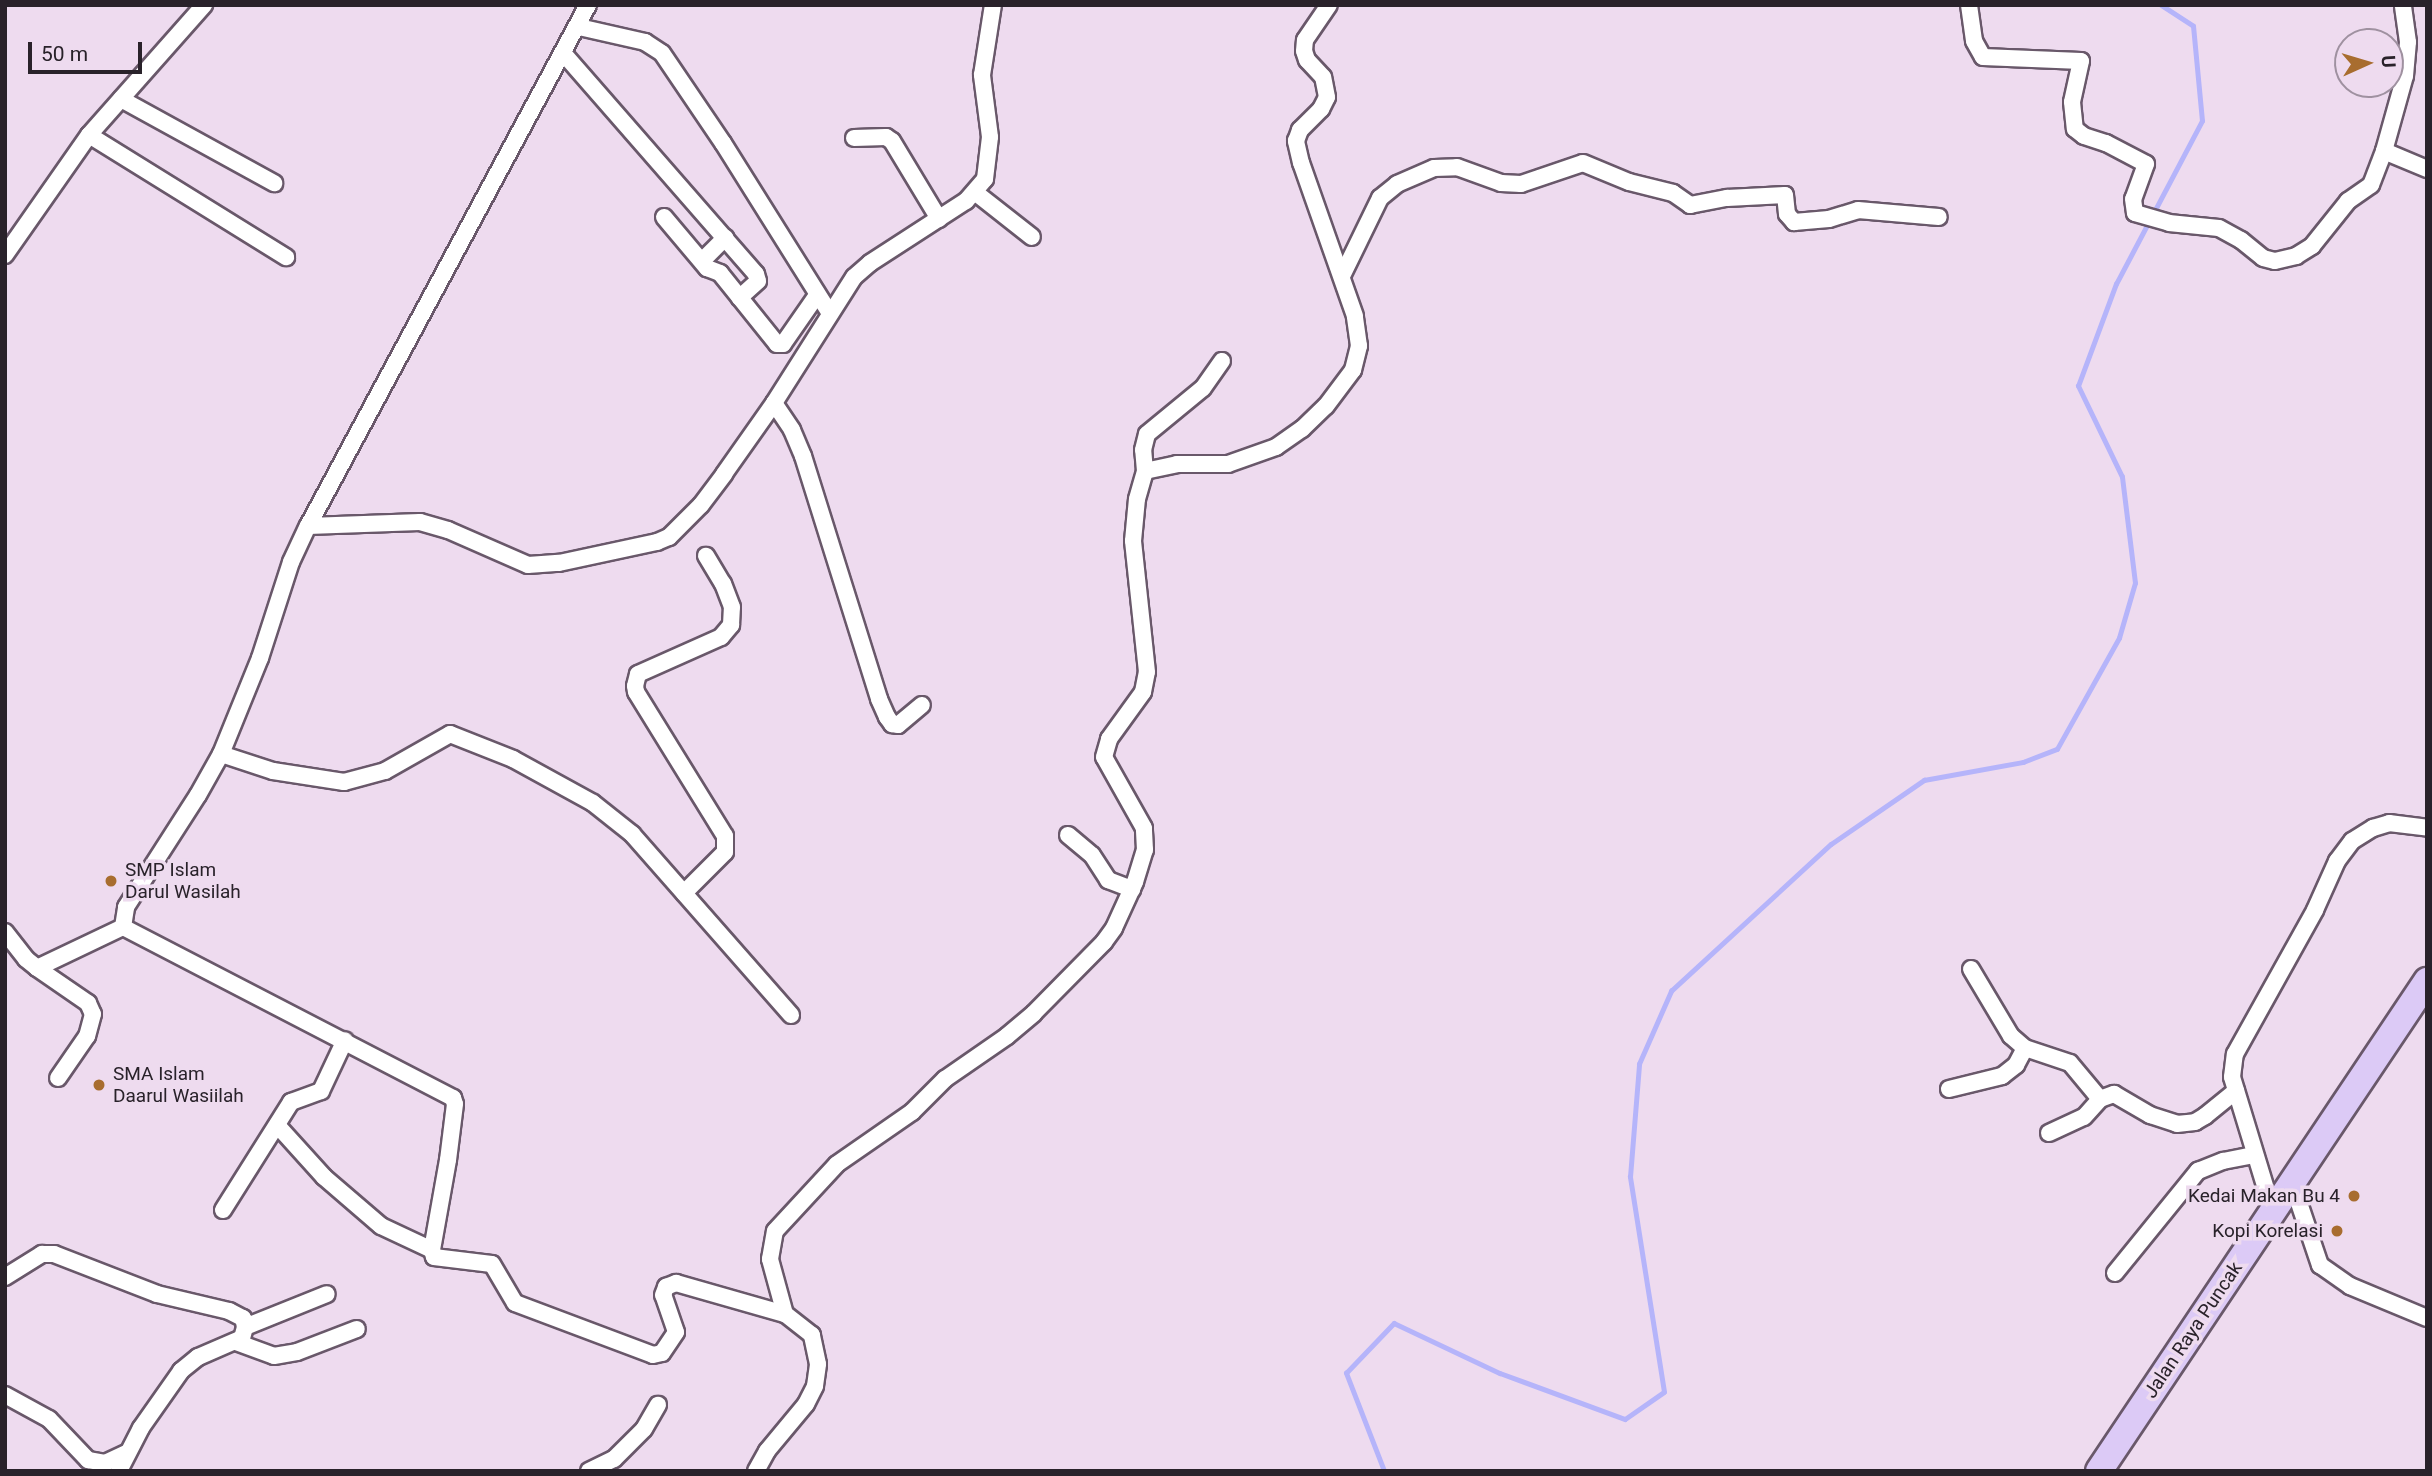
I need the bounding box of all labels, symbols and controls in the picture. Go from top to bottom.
scale bar [32,28,145,72]
north arrow [2334,28,2404,98]
text: 50 m [41,42,88,66]
text: U [2377,55,2400,69]
place label: SMP Islam Darul Wasilah [125,859,241,903]
marker: SMP Islam Darul Wasilah [103,873,119,889]
place label: SMA Islam Daarul Wasiilah [113,1063,244,1107]
marker: SMA Islam Daarul Wasiilah [91,1077,107,1093]
place label: Kedai Makan Bu 4 [2188,1185,2340,1207]
marker: Kedai Makan Bu 4 [2346,1188,2362,1204]
place label: Kopi Korelasi [2212,1220,2323,1242]
marker: Kopi Korelasi [2329,1223,2345,1239]
street label: Jalan Raya Puncak [2139,1257,2247,1403]

